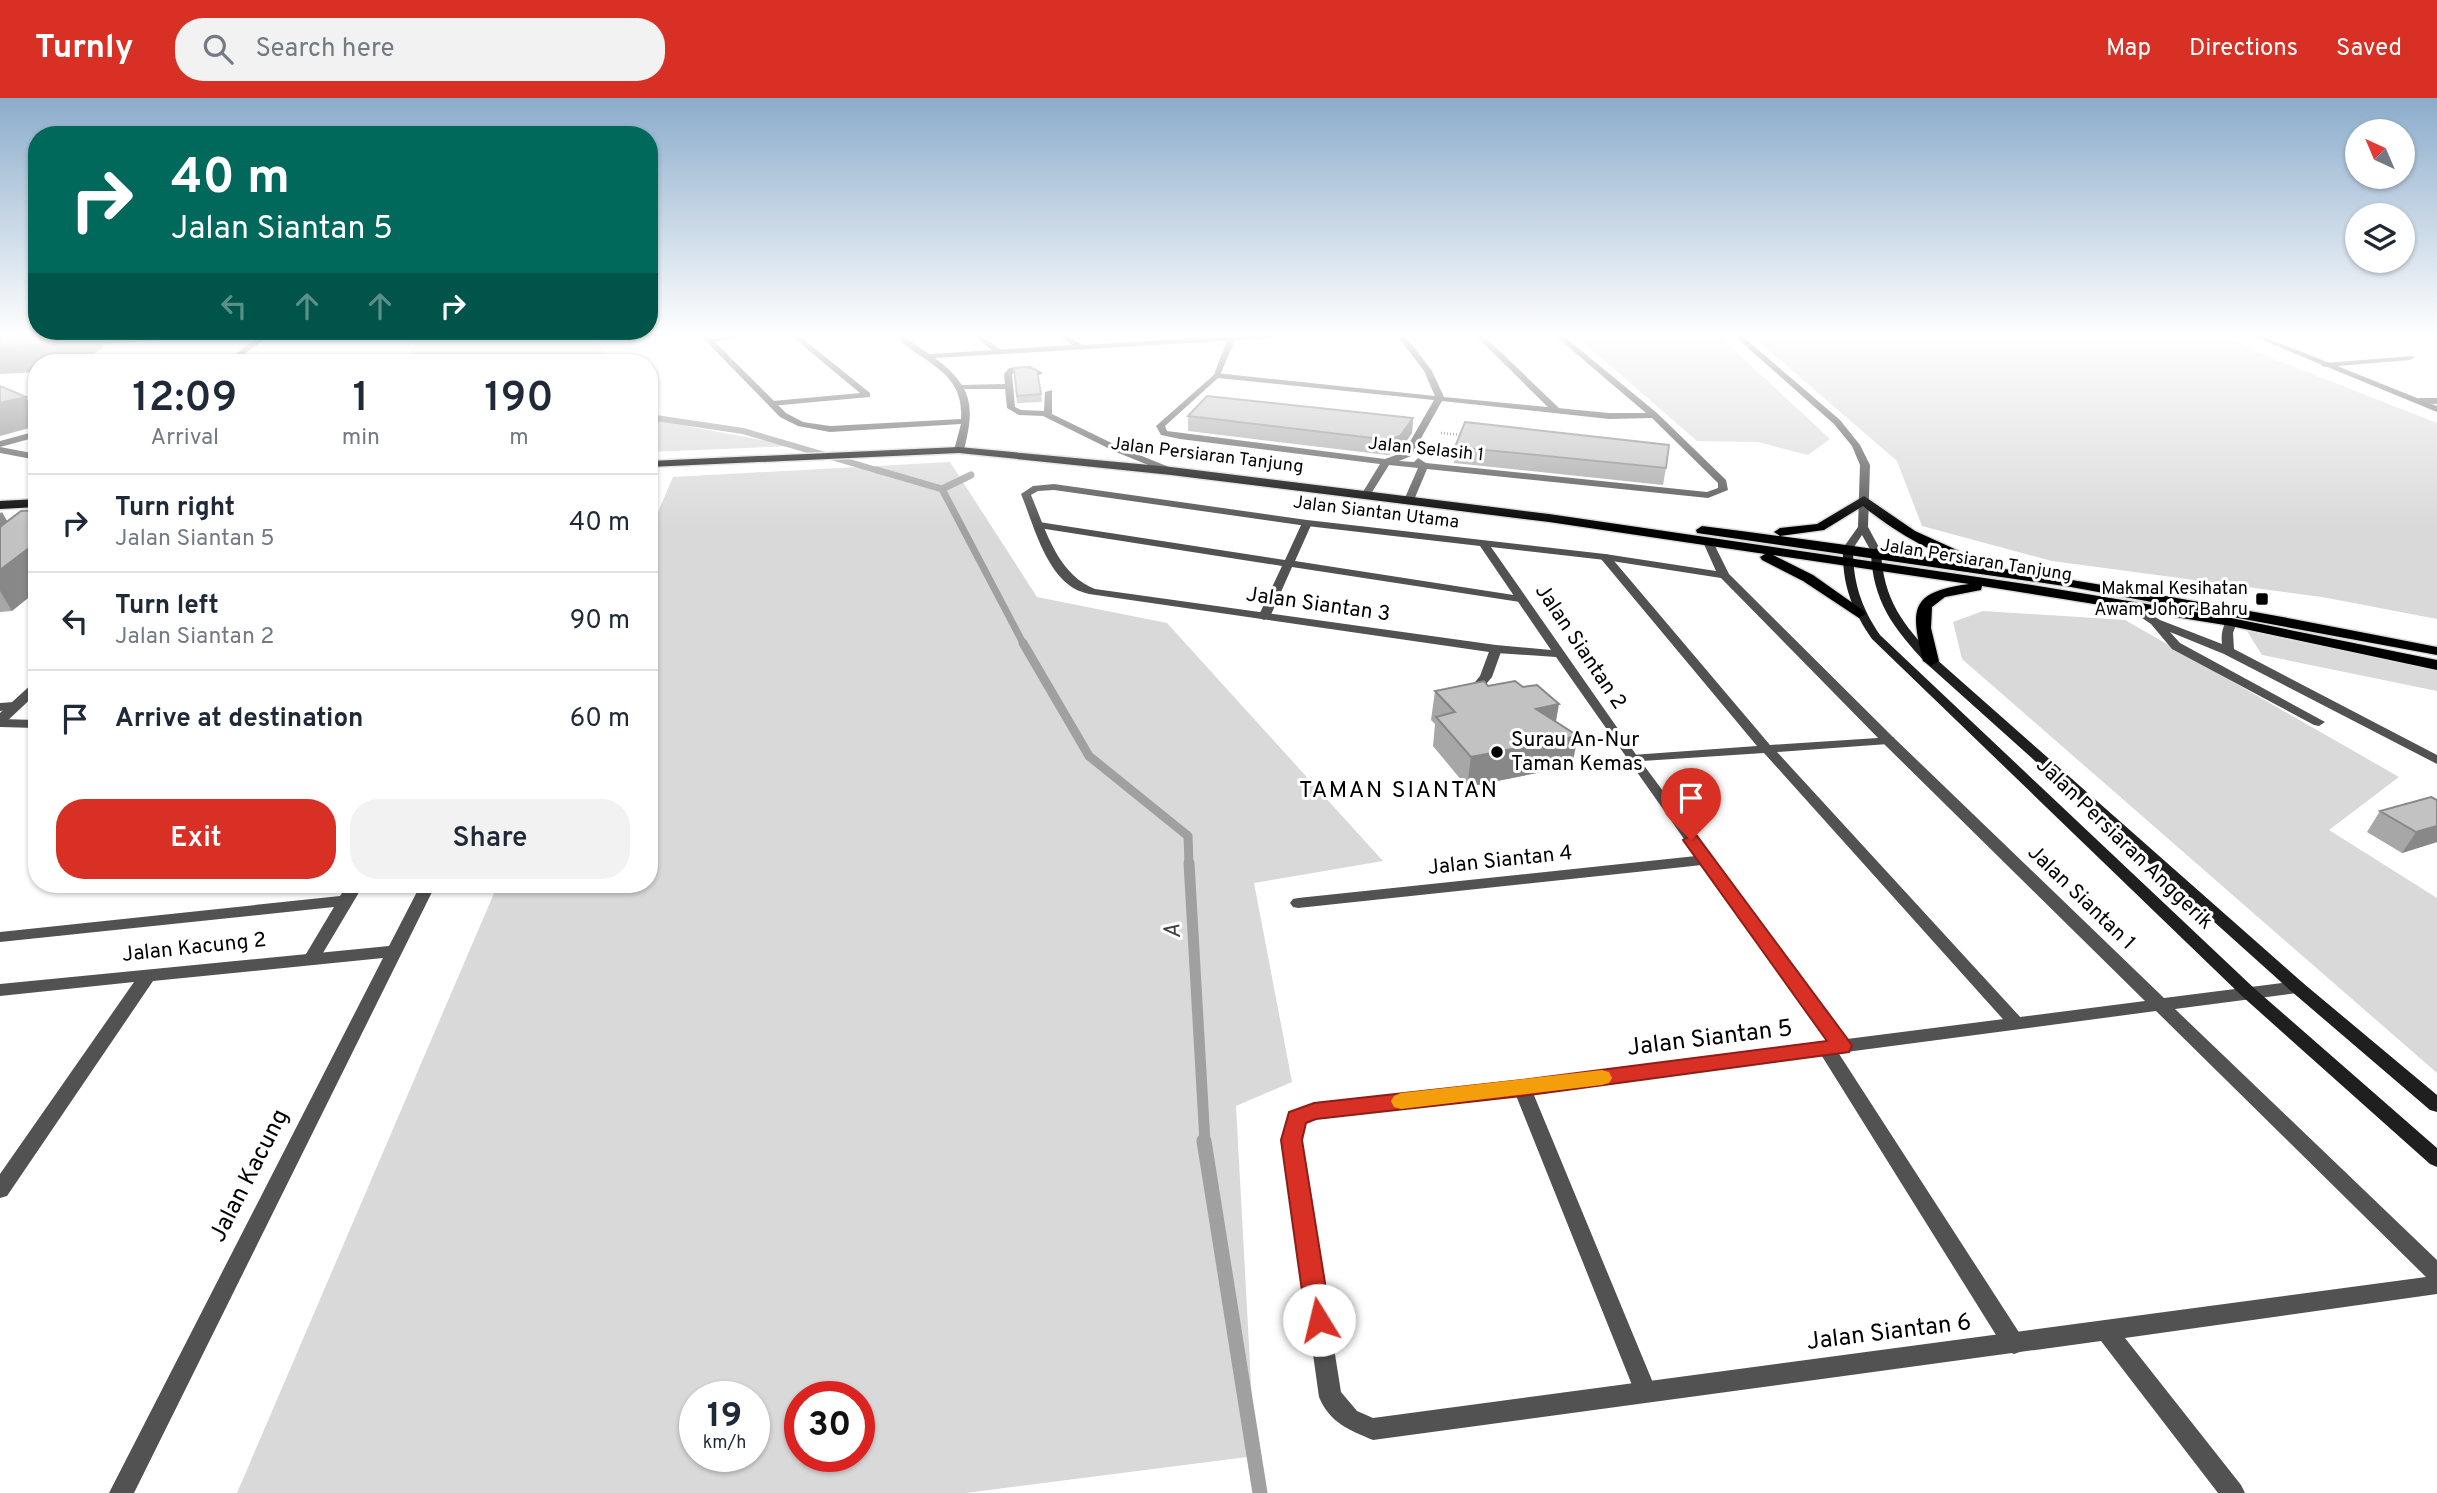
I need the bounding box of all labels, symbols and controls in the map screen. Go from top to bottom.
search box [175,18,665,81]
text: Turnly [35,28,133,70]
icon: search [199,30,237,68]
text: Search here [255,33,394,66]
text: Map [2106,34,2151,64]
text: Directions [2189,34,2298,64]
text: Saved [2336,34,2402,64]
north arrow [2345,119,2415,189]
map controls [2345,119,2415,273]
text: 40 m [171,149,290,211]
icon: right [56,154,147,245]
button: layers [2345,203,2415,273]
text: Jalan Siantan 5 [171,210,393,250]
icon: left [215,287,253,325]
icon: ahead [288,287,326,325]
icon: ahead [361,287,399,325]
icon: right [434,287,472,325]
text: 12:09 [132,373,237,426]
text: 1 [353,373,369,426]
text: 190 [484,373,554,426]
text: Arrival [151,424,219,453]
text: min [342,424,380,453]
text: m [509,424,529,453]
street label: Jalan Selasih 1 [1367,432,1485,468]
street label: Jalan Persiaran Tanjung [1109,433,1305,479]
street label: Jalan Siantan Utama [1292,491,1460,535]
text: Turn right [115,492,235,525]
icon: right [56,504,94,542]
text: 40 m [569,507,630,540]
text: Jalan Siantan 5 [115,525,275,554]
street label: Jalan Persiaran Tanjung [1878,534,2074,588]
place label: Makmal Kesihatan Awam Johor Bahru [2094,578,2248,622]
street label: Jalan Siantan 2 [1528,579,1632,715]
street label: Jalan Siantan 3 [1244,582,1392,628]
text: Turn left [115,590,219,623]
marker: Makmal Kesihatan Awam Johor Bahru [2254,591,2270,607]
icon: left [56,602,94,640]
text: 90 m [570,605,630,638]
text: Jalan Siantan 2 [115,623,274,652]
icon: arrive [56,700,94,738]
text: Arrive at destination [115,703,363,736]
text: 60 m [570,703,630,736]
place label: Surau An-Nur Taman Kemas [1511,727,1643,778]
marker: Surau An-Nur Taman Kemas [1489,744,1505,760]
street label: Jalan Persiaran Anggerik [2030,752,2218,936]
pin [1661,768,1721,840]
district label: TAMAN SIANTAN [1299,777,1499,806]
icon: arrive [1672,779,1710,817]
button: Exit [56,799,336,879]
button: Share [350,799,630,879]
street label: Jalan Siantan 4 [1426,840,1574,882]
street label: Jalan Siantan 1 [2021,840,2141,956]
water label: A [1159,923,1189,939]
street label: Jalan Kacung 2 [120,927,268,969]
street label: Jalan Siantan 5 [1626,1014,1794,1064]
street label: Jalan Kacung [204,1104,296,1248]
position arrow [1282,1283,1356,1357]
street label: Jalan Siantan 6 [1805,1308,1973,1358]
speed limit sign: 30 [784,1381,875,1472]
text: 19 [707,1395,742,1439]
text: km/h [703,1432,746,1455]

